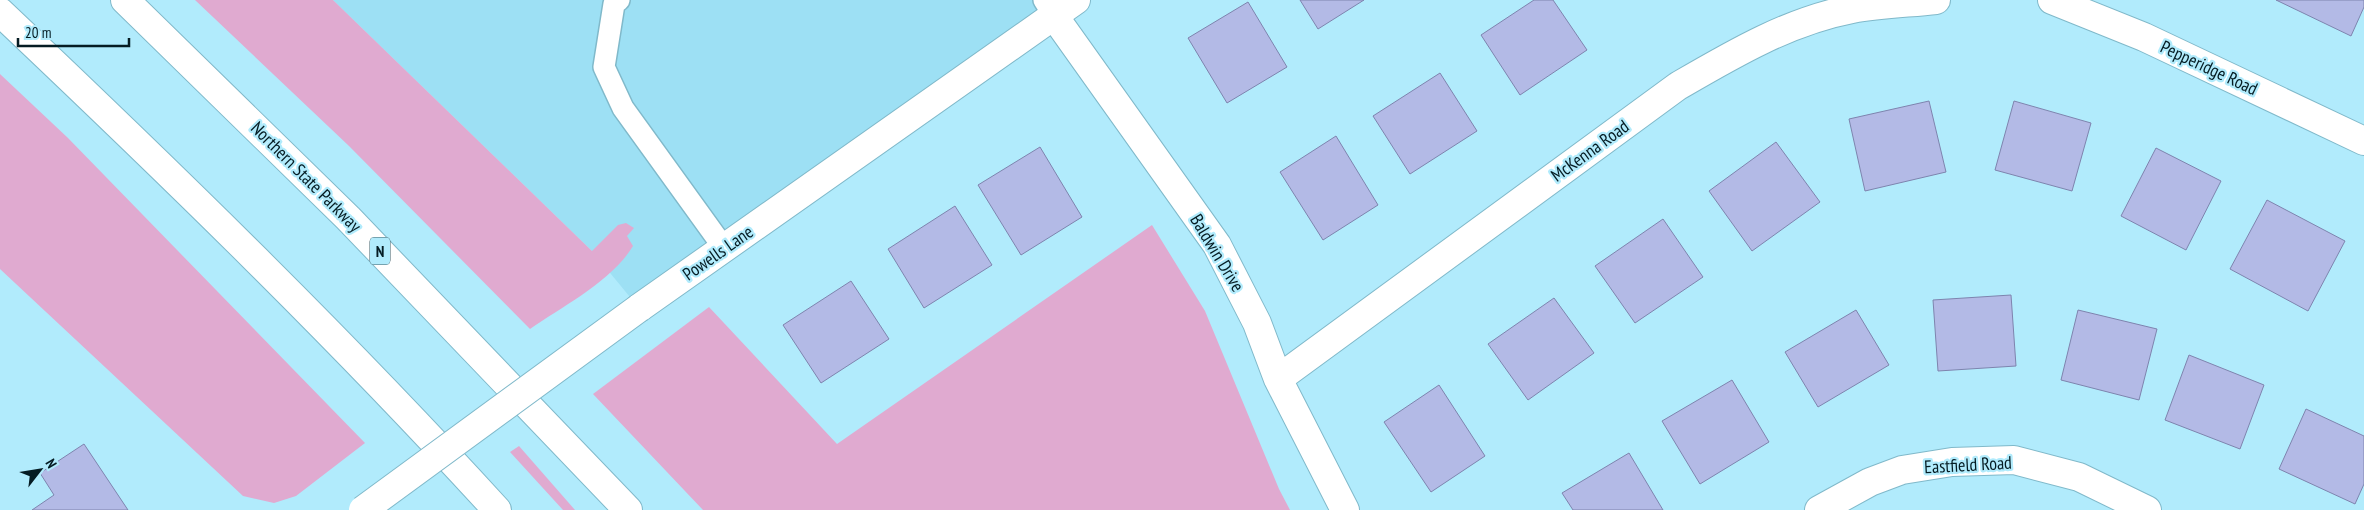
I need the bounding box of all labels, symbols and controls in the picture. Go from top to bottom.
scale bar [18,15,129,47]
text: 20 m [25,23,51,42]
street label: Pepperidge Road [2157,35,2261,100]
street label: McKenna Road [1546,115,1633,187]
street label: Northern State Parkway [246,117,367,237]
street label: Baldwin Drive [1185,210,1250,296]
street label: Powells Lane [678,220,758,285]
road number: N [370,238,390,264]
north arrow [15,445,65,495]
street label: Eastfield Road [1924,451,2012,478]
text: N [41,455,61,471]

